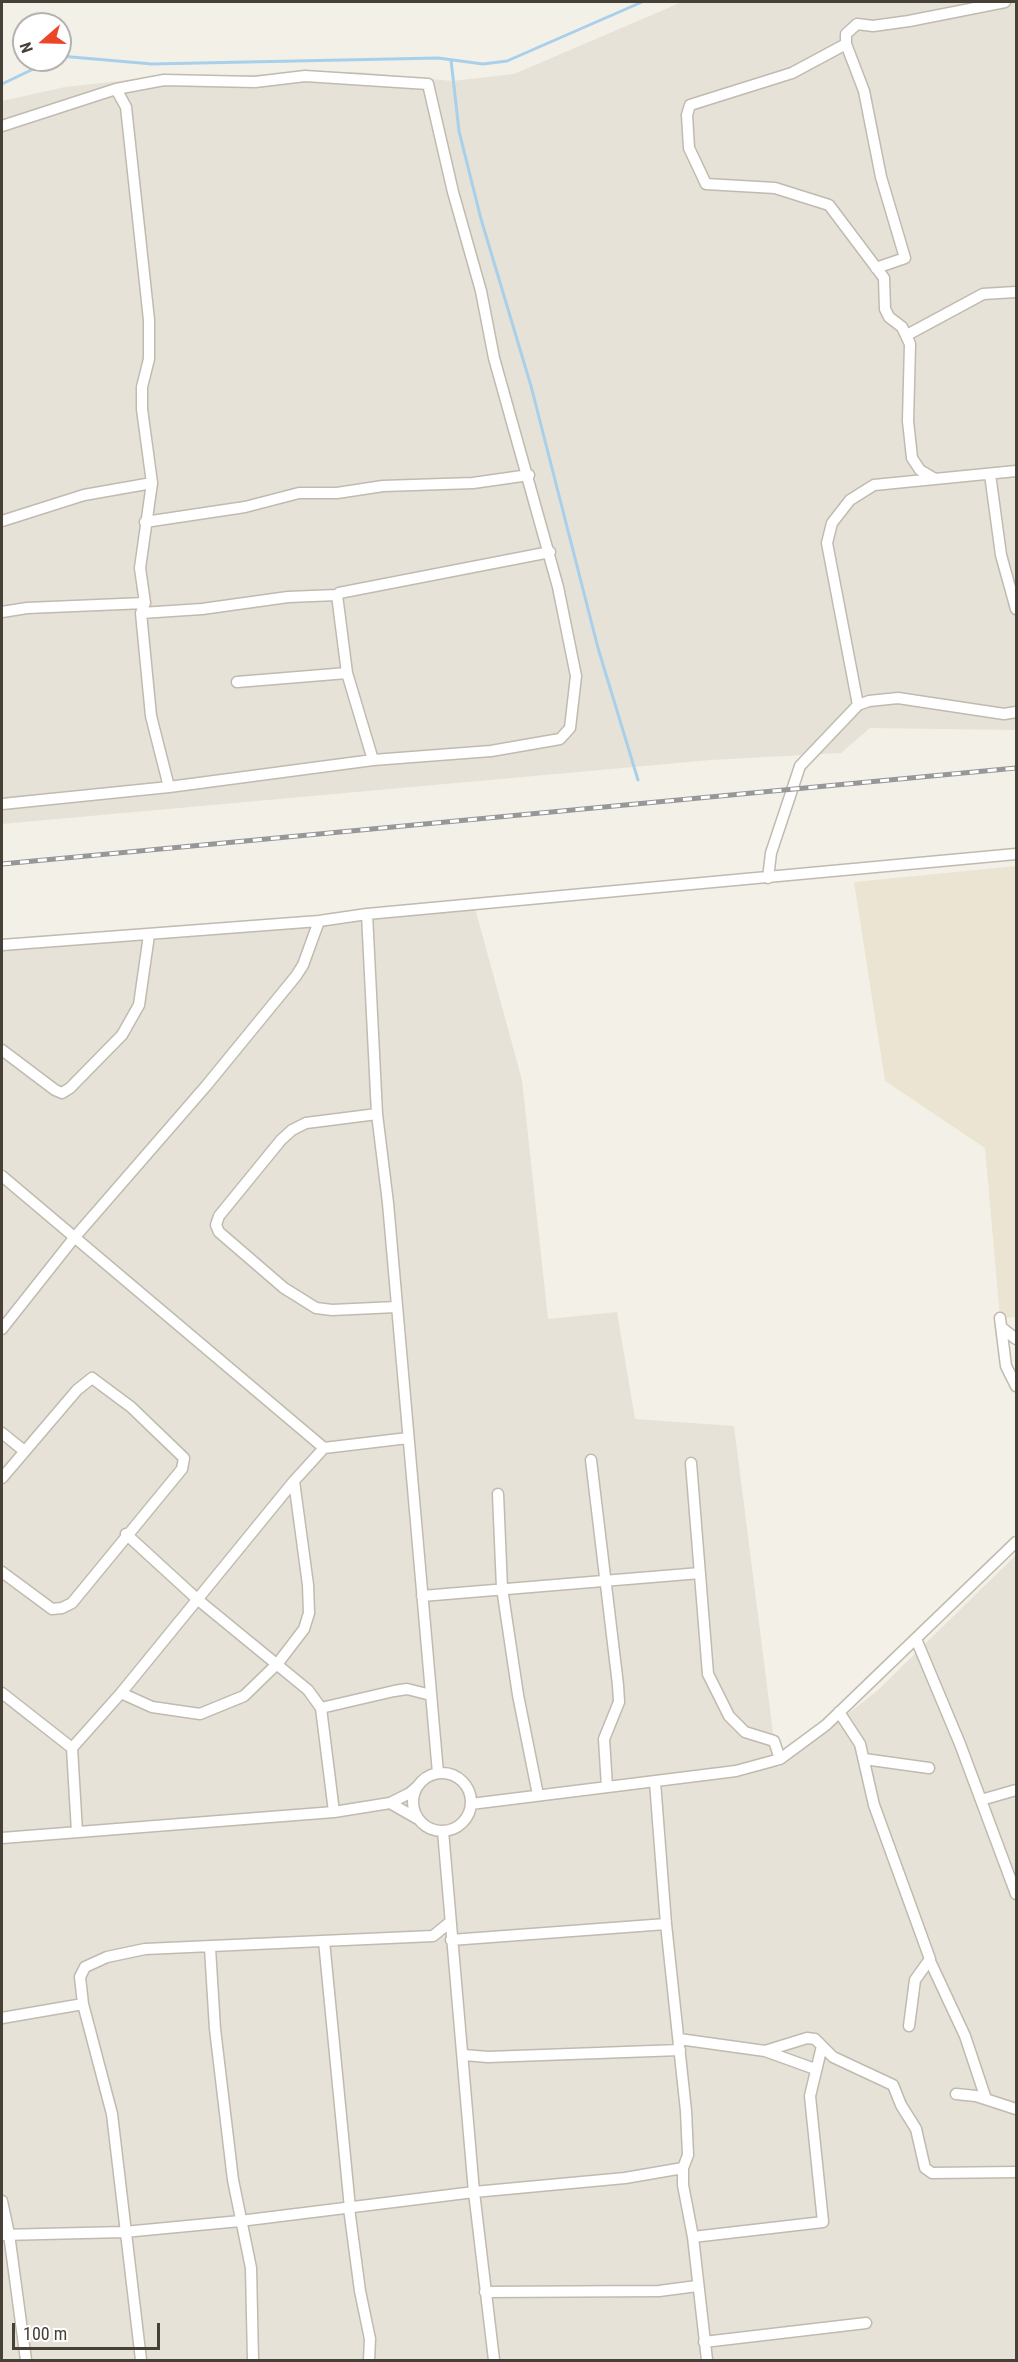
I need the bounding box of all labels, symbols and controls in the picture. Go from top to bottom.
north arrow [12,12,72,72]
text: N [16,40,37,56]
scale bar [15,2311,164,2349]
text: 100 m [23,2323,67,2344]

